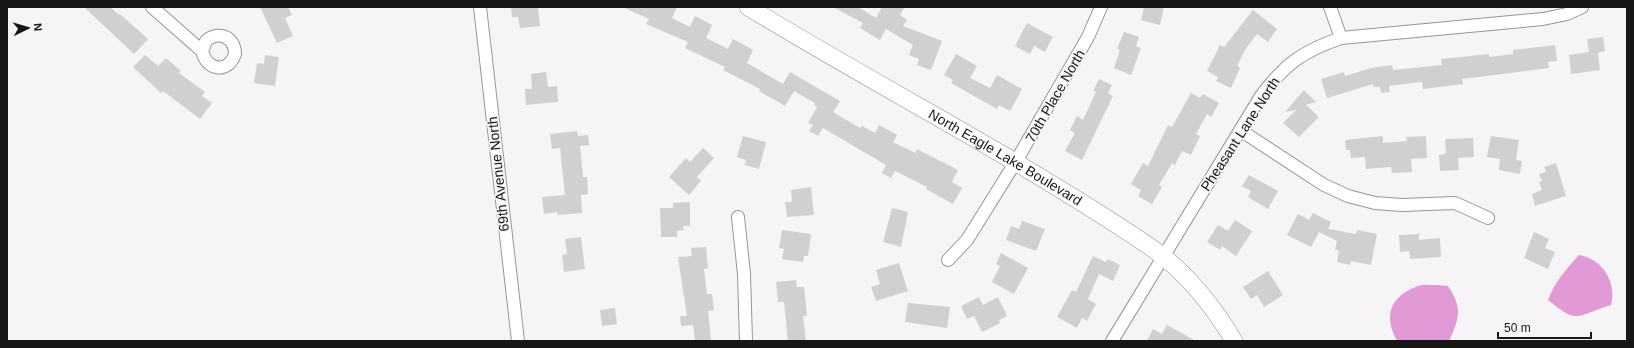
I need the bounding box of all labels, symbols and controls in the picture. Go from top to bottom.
north arrow [8,8,48,48]
text: N [32,23,44,32]
street label: 70th Place North [1022,47,1088,145]
street label: Pheasant Lane North [1197,74,1283,194]
street label: North Eagle Lake Boulevard [926,106,1085,209]
street label: 69th Avenue North [484,116,512,232]
scale bar [1498,314,1591,340]
text: 50 m [1504,321,1531,335]

